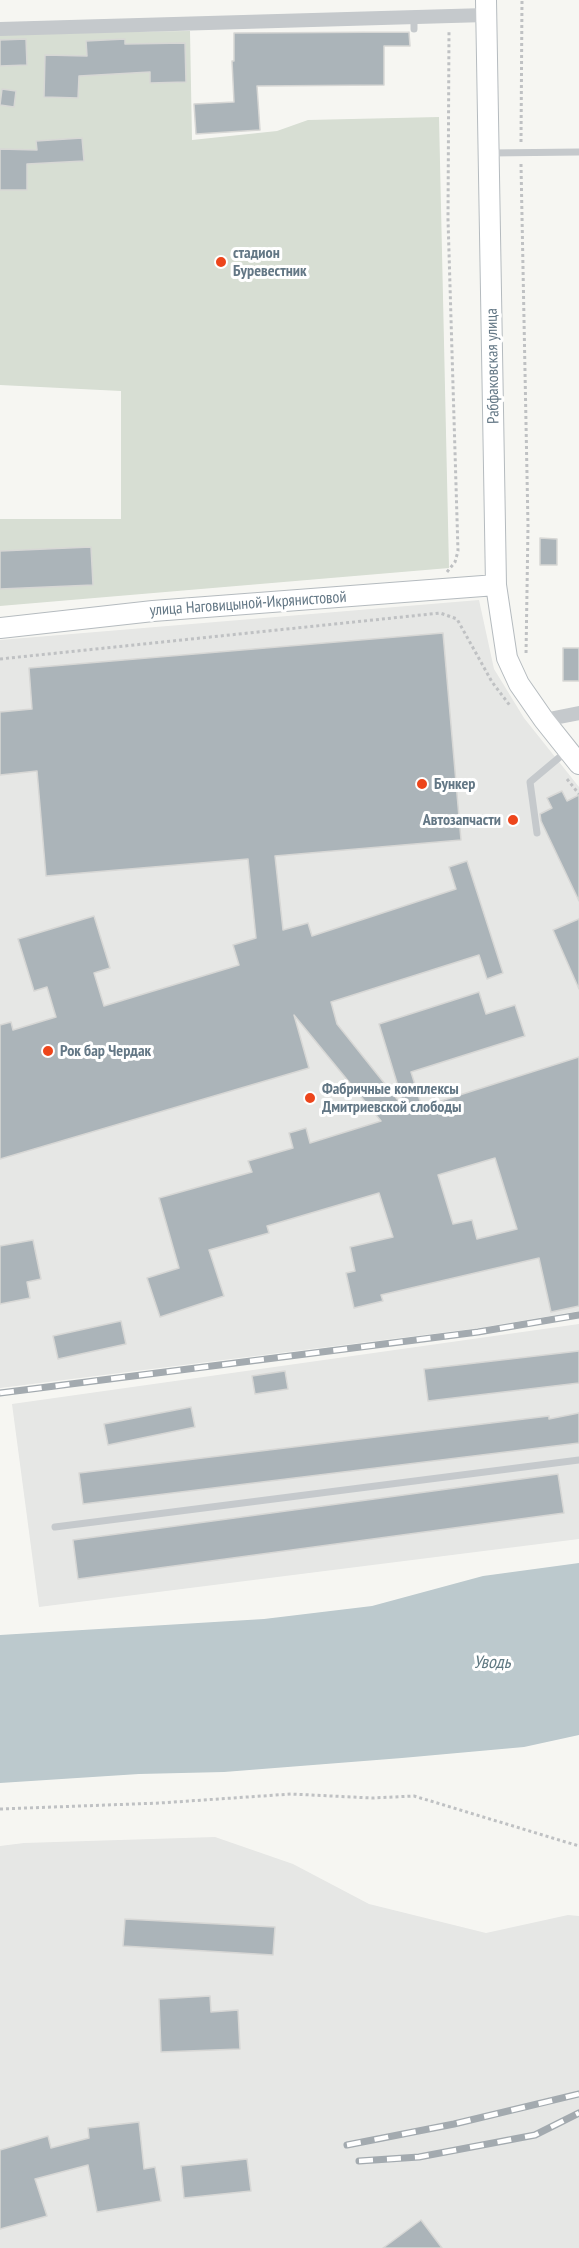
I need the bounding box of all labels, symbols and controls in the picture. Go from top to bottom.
place label: стадион Буревестник [233,243,307,281]
marker: стадион Буревестник [214,255,228,269]
street label: Рабфаковская улица [482,308,504,424]
street label: улица Наговицыной-Икрянистовой [149,588,347,620]
place label: Бункер [434,774,475,794]
marker: Бункер [415,777,429,791]
place label: Автозапчасти [423,810,501,830]
marker: Автозапчасти [506,813,520,827]
place label: Рок бар Чердак [60,1041,151,1061]
marker: Рок бар Чердак [41,1044,55,1058]
place label: Фабричные комплексы Дмитриевской слободы [322,1079,462,1117]
marker: Фабричные комплексы Дмитриевской слободы [303,1091,317,1105]
water label: Уводь [473,1652,511,1674]

